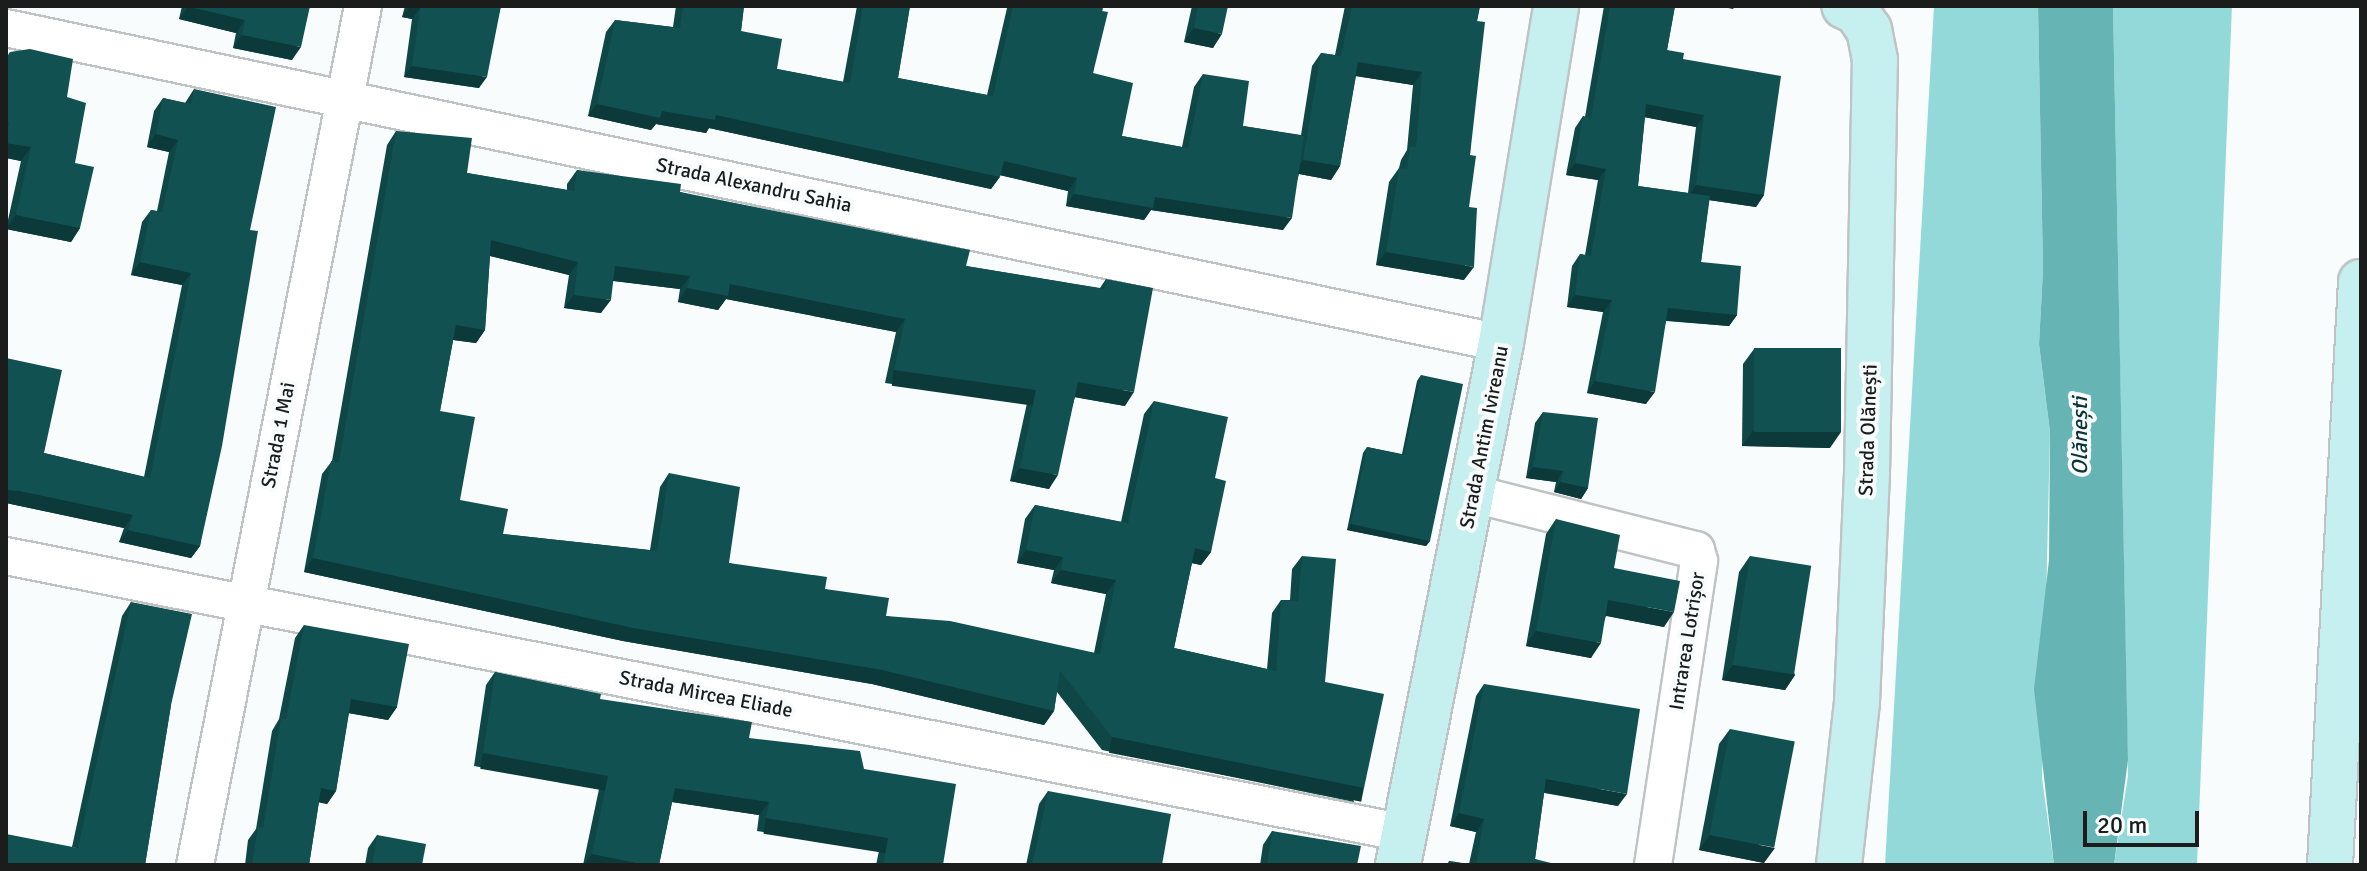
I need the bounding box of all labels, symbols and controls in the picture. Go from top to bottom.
street label: Strada Alexandru Sahia [654,153,854,217]
street label: Strada Antim Ivireanu [1455,344,1513,530]
street label: Strada Olănești [1854,364,1882,496]
street label: Strada 1 Mai [256,380,300,490]
water label: Olănești [2067,397,2093,475]
street label: Intrarea Lotrișor [1664,570,1710,712]
street label: Strada Mircea Eliade [617,665,795,723]
scale bar [2087,795,2203,845]
text: 20 m [2097,810,2147,840]

